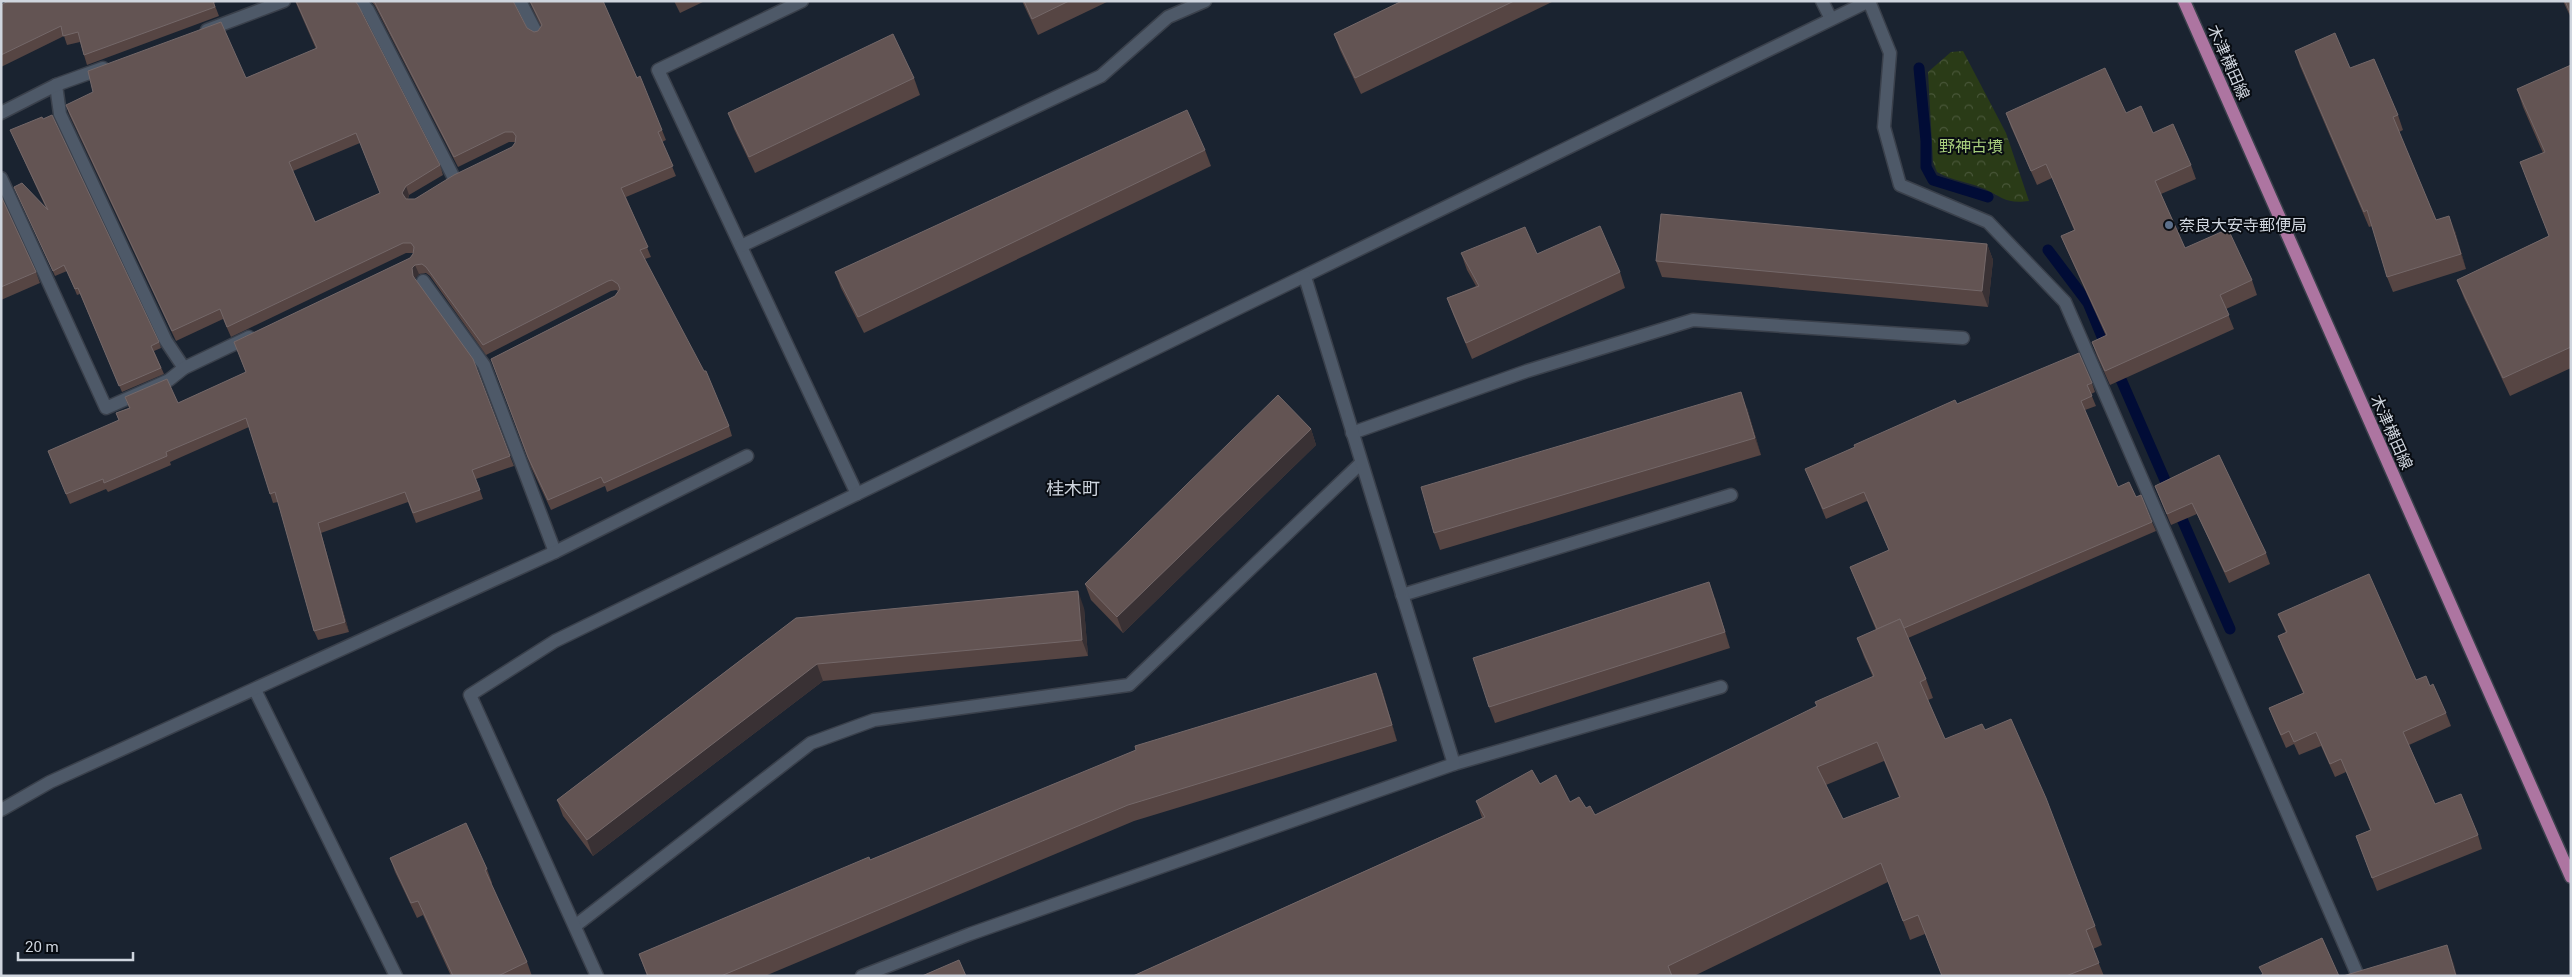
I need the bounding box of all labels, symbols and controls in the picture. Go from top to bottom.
street label: 木津横田線 [2204,22,2253,103]
park label: 野神古墳 [1939,137,2003,156]
place label: 奈良大安寺郵便局 [2179,216,2307,235]
marker: 奈良大安寺郵便局 [2163,219,2175,231]
street label: 木津横田線 [2367,392,2416,473]
district label: 桂木町 [1046,478,1100,499]
scale bar [18,930,132,962]
text: 20 m [25,938,59,956]

